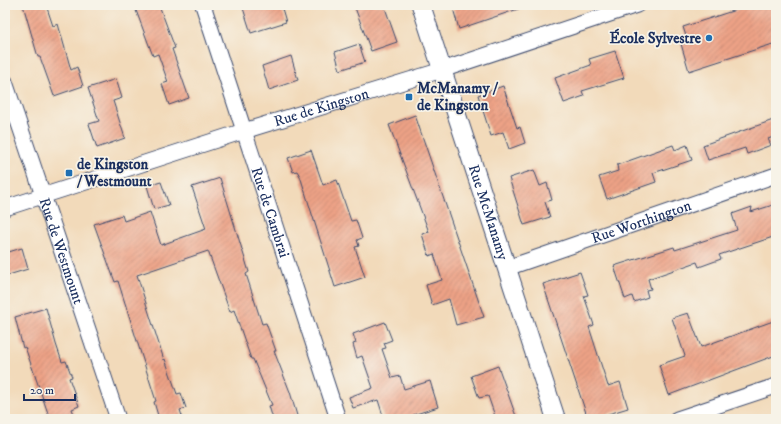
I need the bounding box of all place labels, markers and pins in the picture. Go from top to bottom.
place label: École Sylvestre [609,28,702,48]
marker: École Sylvestre [704,33,714,43]
place label: McManamy / de Kingston [417,79,499,115]
marker: McManamy / de Kingston [404,92,414,102]
place label: de Kingston / Westmount [76,155,152,191]
marker: de Kingston / Westmount [64,168,74,178]

